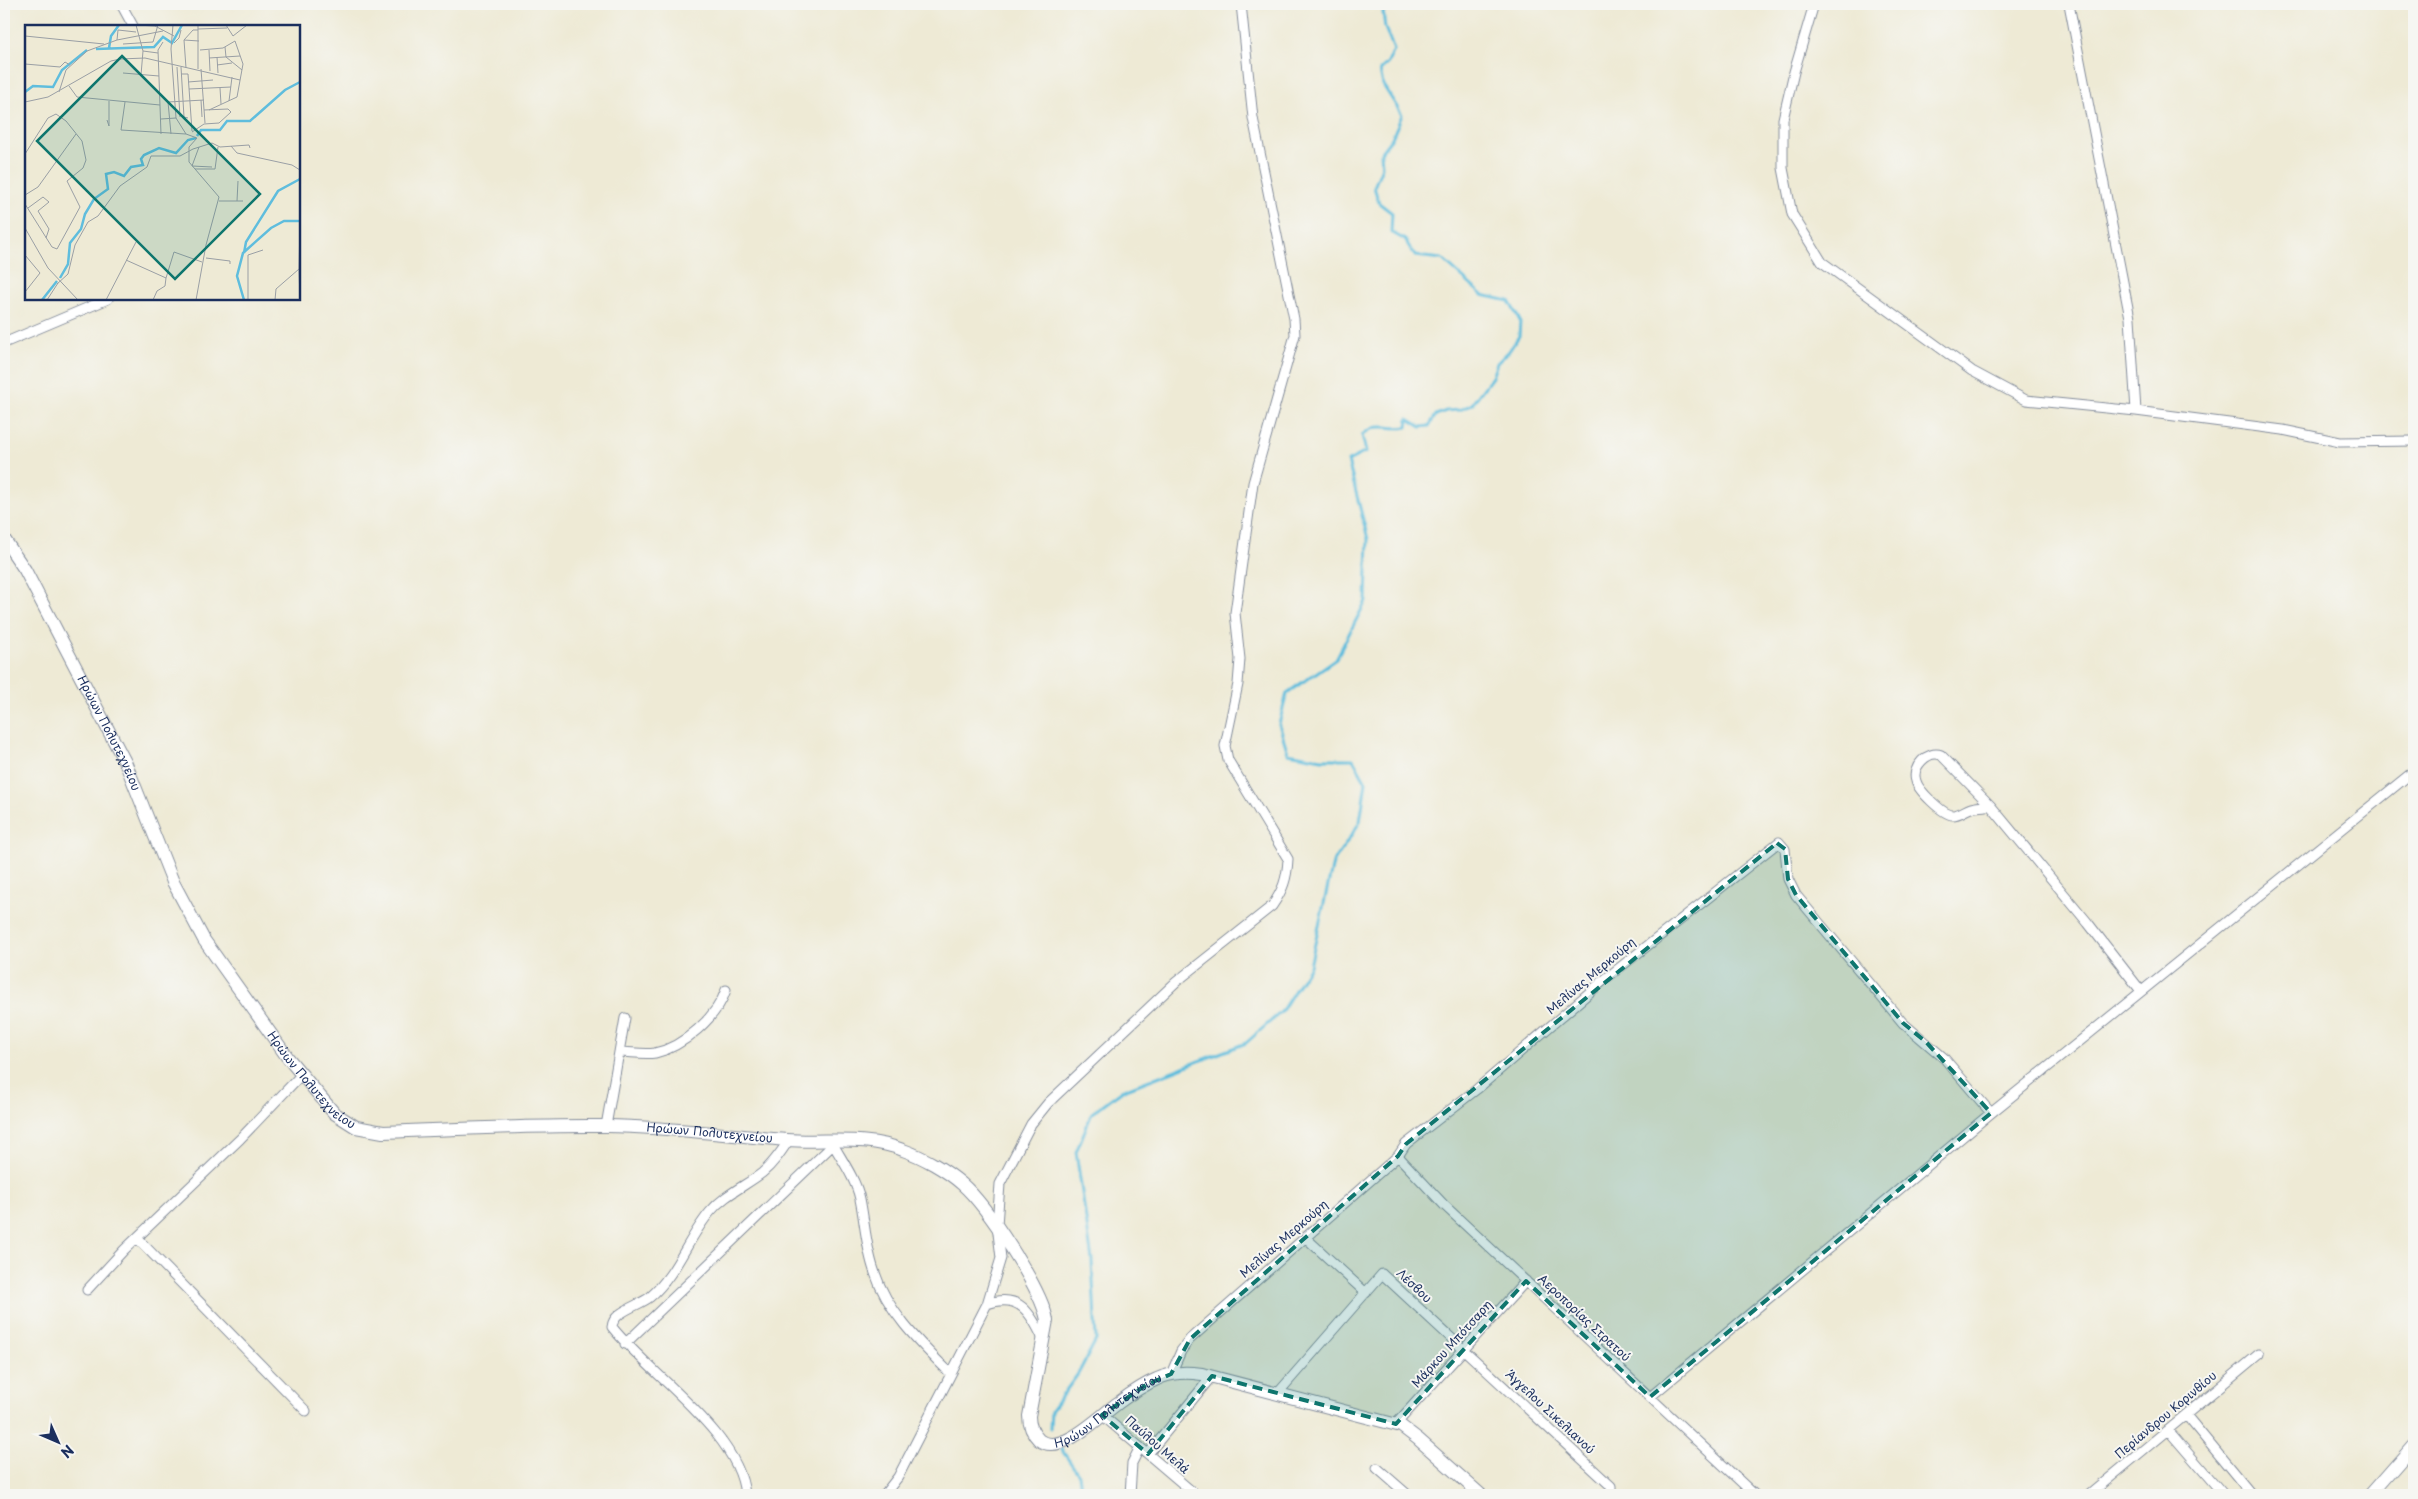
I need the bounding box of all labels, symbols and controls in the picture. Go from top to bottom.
inset map [25,25,300,300]
street label: Ηρώων Πολυτεχνείου [73,672,146,793]
street label: Μελίνας Μερκούρη [1542,933,1639,1018]
street label: Ηρώων Πολυτεχνείου [263,1027,360,1133]
street label: Ηρώων Πολυτεχνείου [646,1118,774,1147]
street label: Μελίνας Μερκούρη [1235,1195,1331,1282]
street label: Λέσβου [1393,1264,1436,1306]
street label: Αεροπορίας Στρατού [1534,1269,1635,1365]
street label: Μάρκου Μπότσαρη [1407,1295,1496,1391]
street label: Άγγελου Σικελιανού [1502,1365,1599,1458]
street label: Περίανδρου Κορινθίου [2111,1366,2220,1462]
street label: Ηρώων Πολυτεχνείου [1052,1368,1165,1452]
street label: Παύλου Μελά [1122,1411,1194,1477]
north arrow [32,1416,82,1466]
text: N [56,1440,79,1463]

